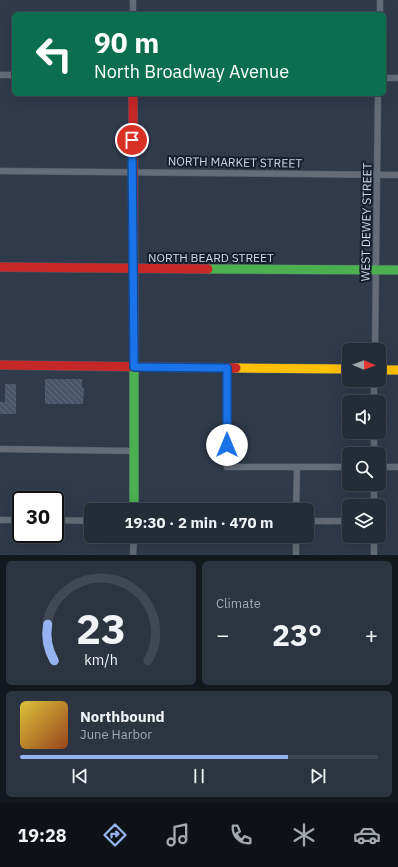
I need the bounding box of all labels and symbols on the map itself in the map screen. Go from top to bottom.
pin [115,123,149,157]
street label: NORTH MARKET STREET [168,153,302,171]
street label: WEST DEWEY STREET [357,162,375,282]
street label: NORTH BEARD STREET [148,250,274,265]
north arrow [342,343,386,387]
position arrow [206,424,248,466]
speed limit sign: 30 [12,491,64,543]

